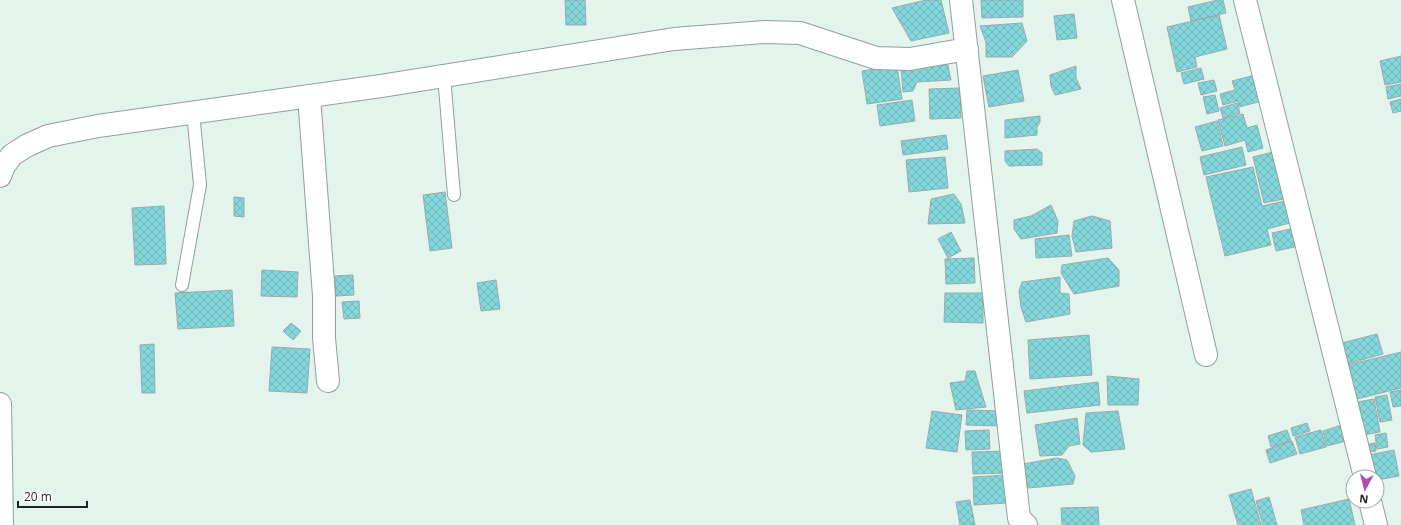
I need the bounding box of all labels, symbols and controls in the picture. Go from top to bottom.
north arrow [1345,469,1385,509]
scale bar [18,483,87,509]
text: 20 m [24,488,52,505]
text: N [1358,491,1369,507]

